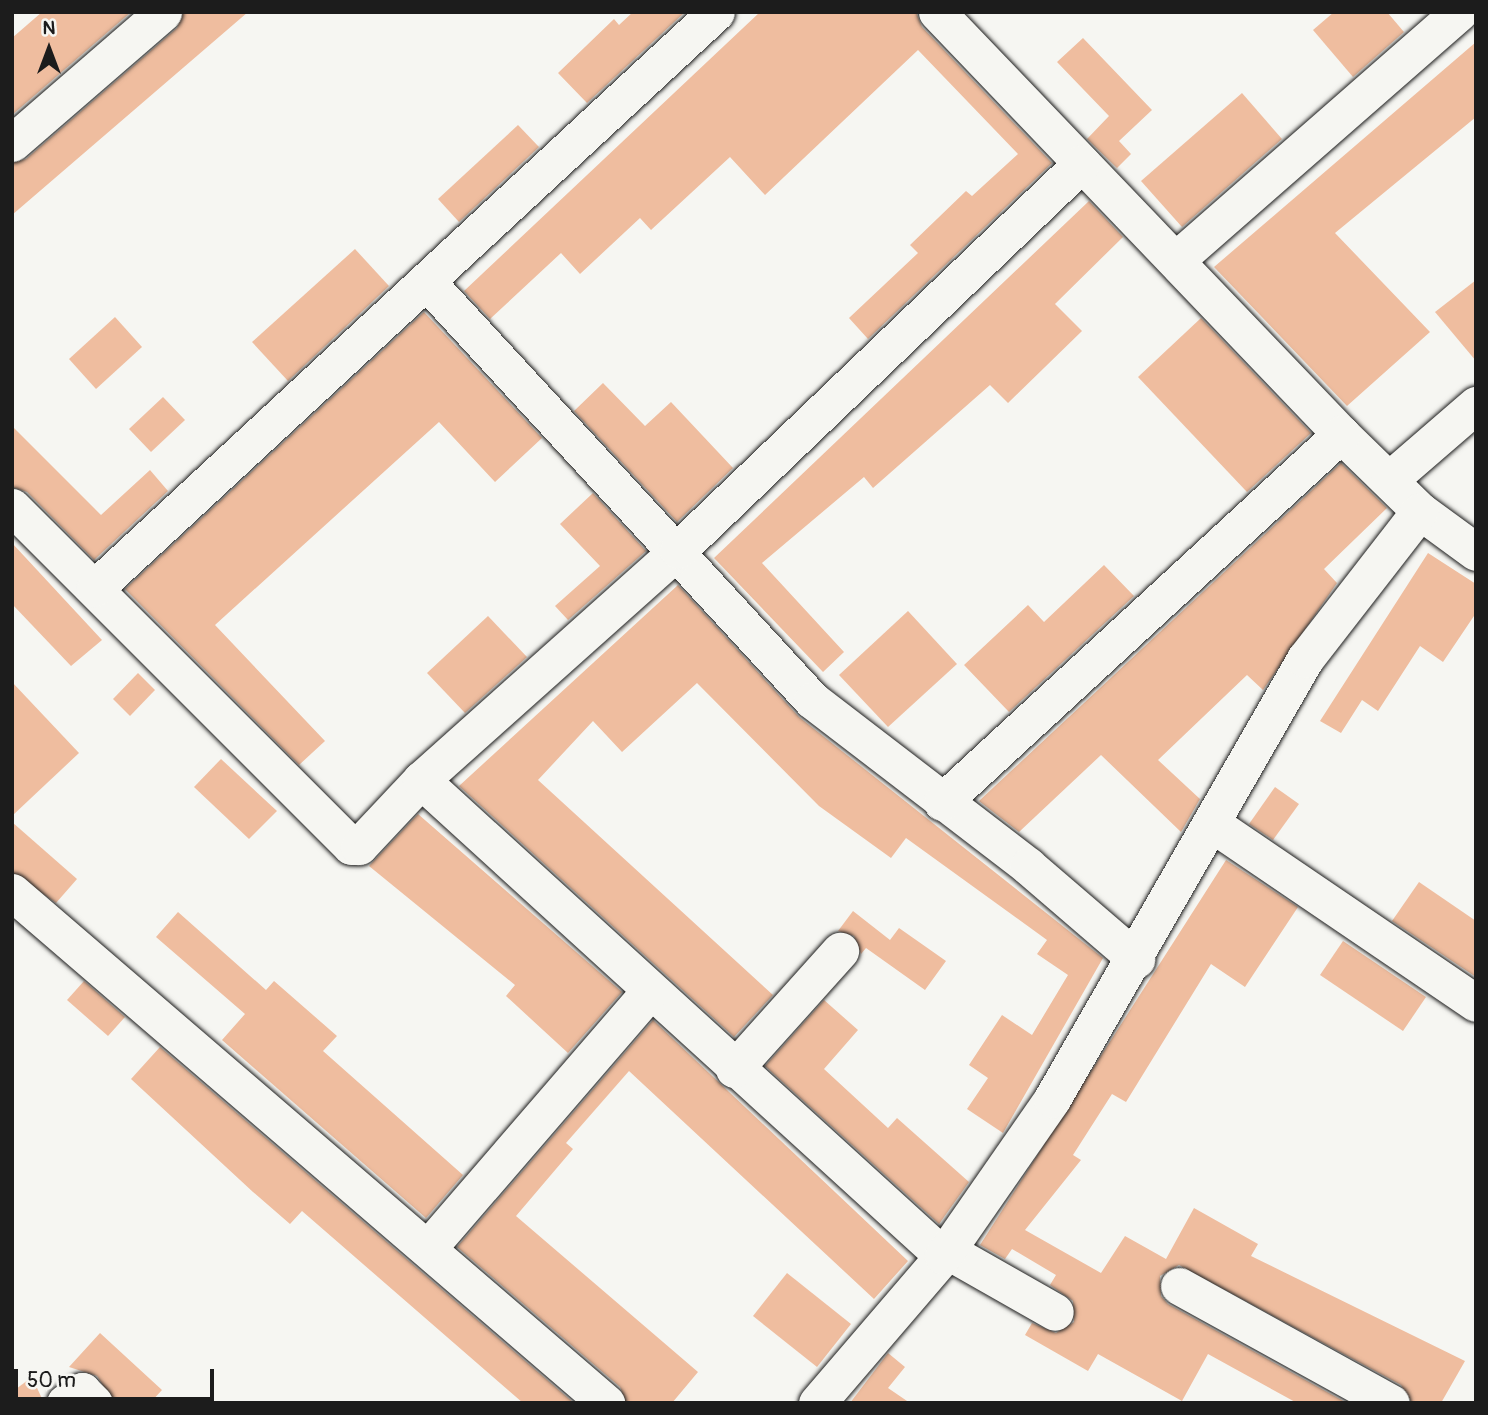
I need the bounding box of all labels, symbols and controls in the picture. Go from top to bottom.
north arrow [14,14,84,84]
text: N [43,16,55,40]
scale bar [18,1356,217,1400]
text: 50 m [27,1367,76,1394]

